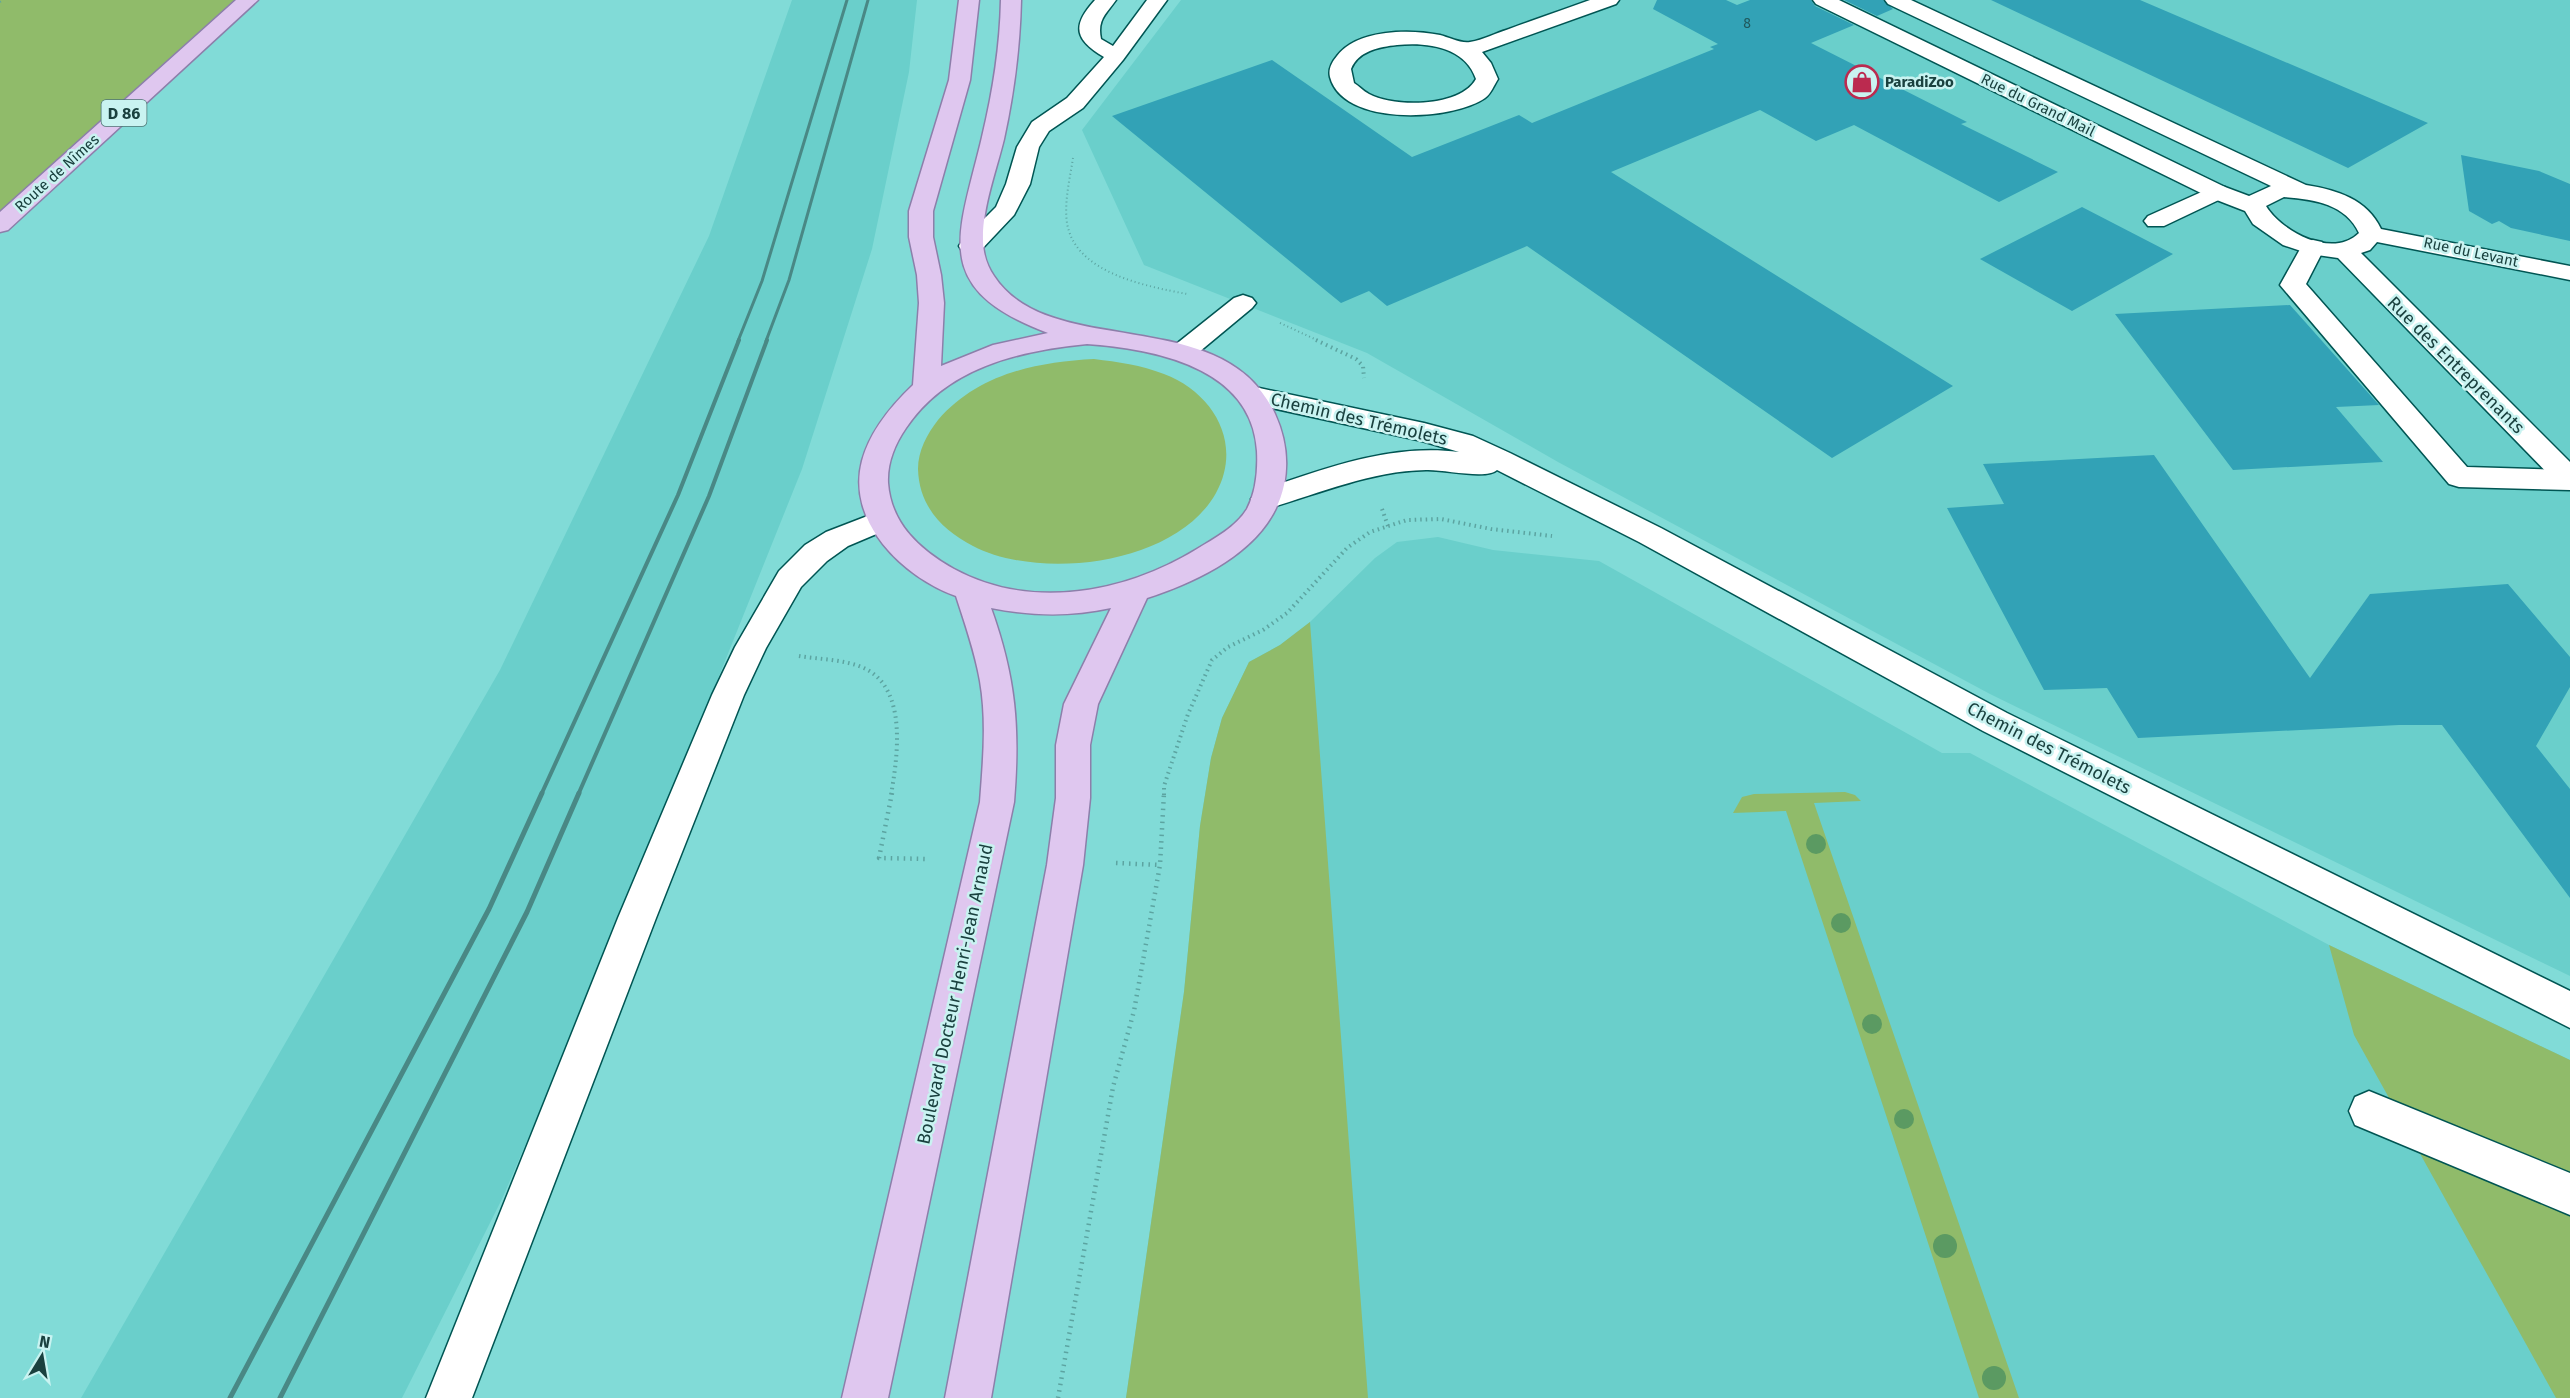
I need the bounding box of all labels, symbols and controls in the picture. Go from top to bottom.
house number: 8 [1743,15,1751,32]
shop icon: ParadiZoo [1844,64,1880,100]
street label: Rue du Grand Mail [1978,70,2099,141]
place label: ParadiZoo [1885,73,1954,91]
road number: D 86 [102,100,146,126]
street label: Route de Nîmes [11,130,103,216]
street label: Rue du Levant [2422,233,2521,271]
street label: Rue des Entreprenants [2383,292,2529,438]
street label: Chemin des Trémolets [1269,388,1449,450]
street label: Chemin des Trémolets [1964,697,2134,799]
street label: Boulevard Docteur Henri-Jean Arnaud [912,842,998,1146]
north arrow [12,1326,72,1386]
text: N [38,1331,52,1352]

